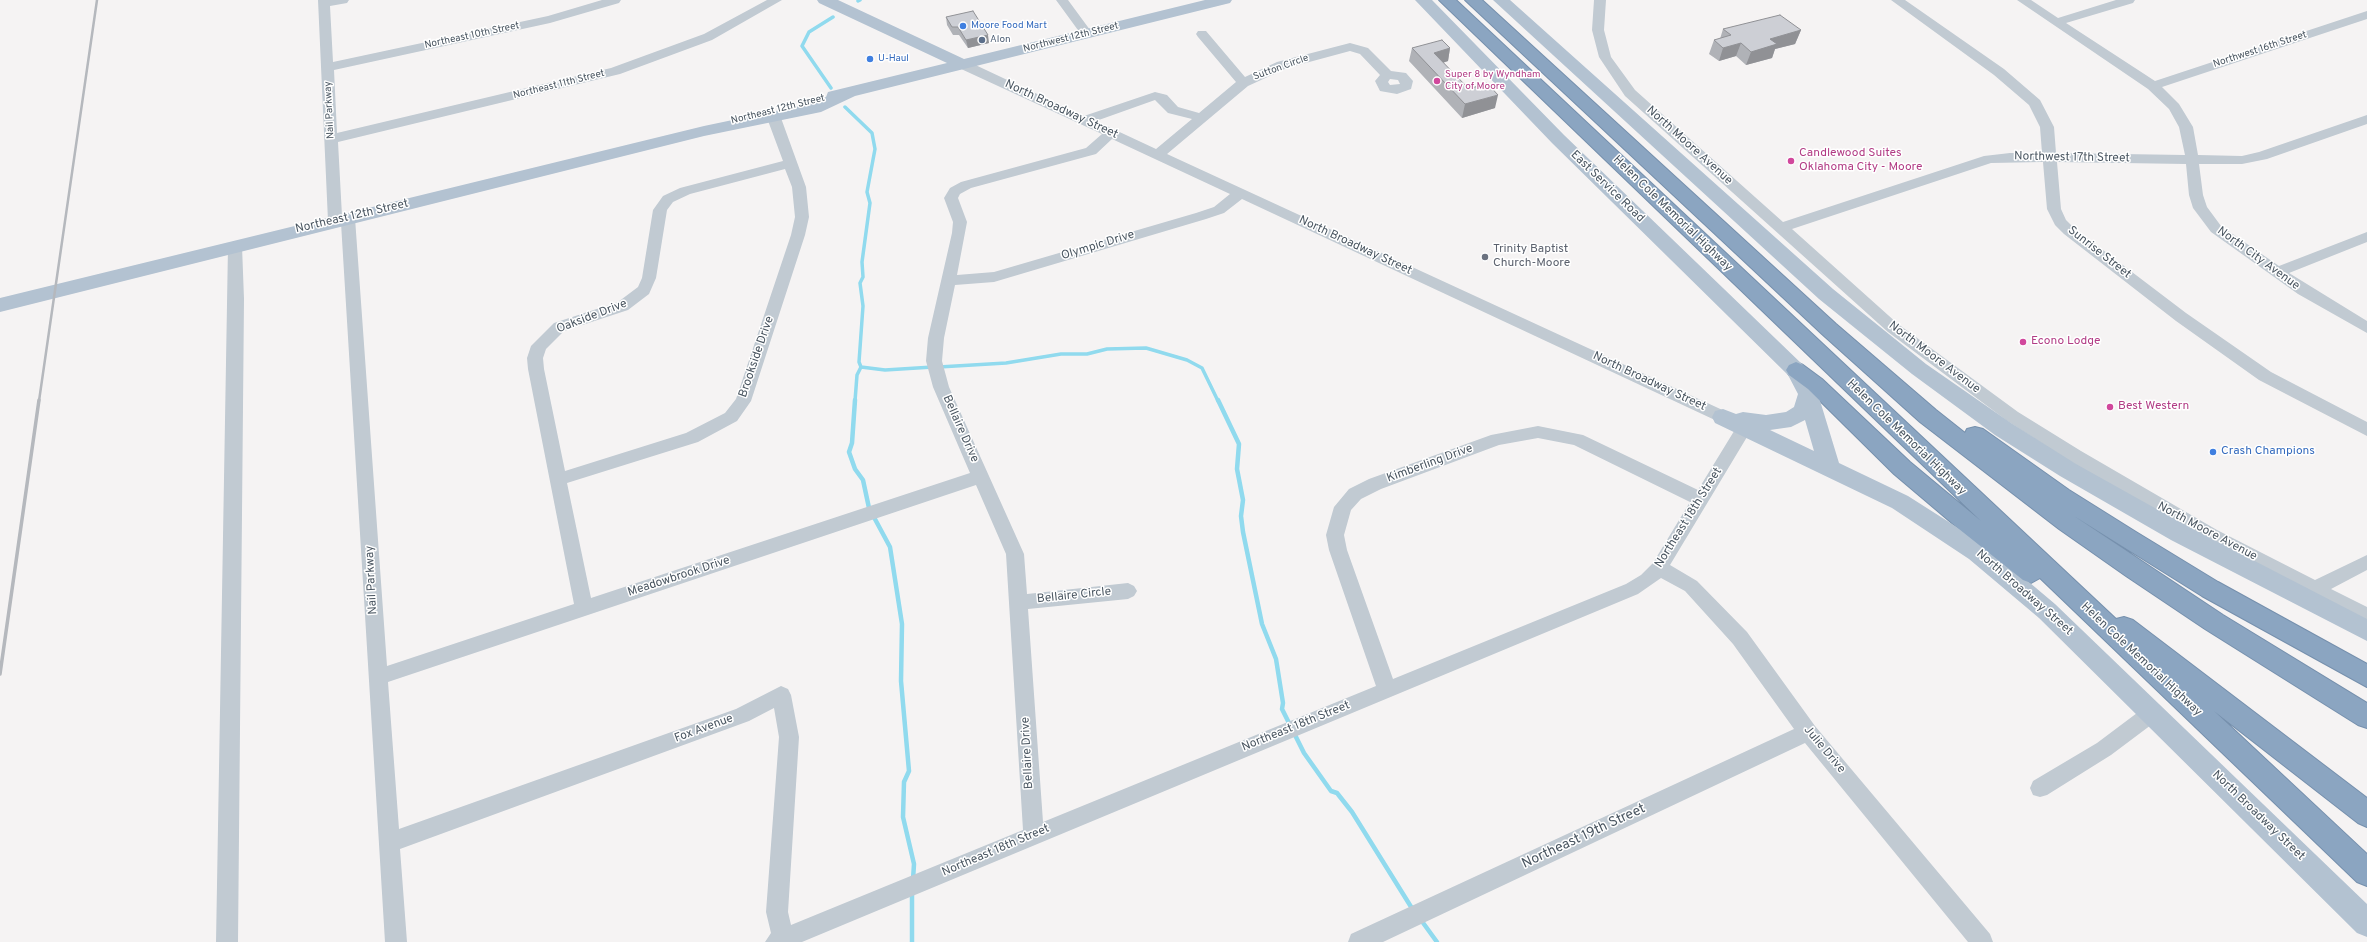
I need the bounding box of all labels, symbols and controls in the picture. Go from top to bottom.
street label: Northeast 10th Street [424,20,520,52]
place label: Moore Food Mart [971,20,1047,32]
street label: Northwest 12th Street [1022,20,1120,56]
marker: Moore Food Mart [958,21,968,31]
street label: Northwest 16th Street [2212,29,2308,71]
place label: Alon [990,34,1011,46]
marker: Alon [977,35,987,45]
street label: Sutton Circle [1252,52,1310,84]
place label: U-Haul [878,53,909,65]
marker: U-Haul [865,54,875,64]
street label: Northeast 11th Street [512,68,606,102]
place label: Super 8 by Wyndham City of Moore [1445,69,1541,92]
marker: Super 8 by Wyndham City of Moore [1432,76,1442,86]
street label: North Broadway Street [1002,77,1120,143]
street label: Nail Parkway [323,81,337,139]
street label: Northeast 12th Street [730,93,826,127]
street label: North Moore Avenue [1643,104,1735,188]
place label: Candlewood Suites Oklahoma City - Moore [1799,147,1922,175]
street label: East Service Road [1567,148,1647,226]
street label: Northwest 17th Street [2014,150,2130,166]
street label: Helen Cole Memorial Highway [1609,153,1735,275]
marker: Candlewood Suites Oklahoma City - Moore [1786,156,1796,166]
street label: Northeast 12th Street [294,197,410,237]
street label: North Broadway Street [1296,213,1414,279]
street label: Sunrise Street [2064,224,2134,282]
street label: North City Avenue [2214,224,2302,294]
street label: Olympic Drive [1060,228,1136,264]
place label: Trinity Baptist Church-Moore [1493,243,1570,271]
marker: Trinity Baptist Church-Moore [1480,252,1490,262]
street label: Oakside Drive [555,297,629,337]
street label: Brookside Drive [736,314,778,400]
street label: North Moore Avenue [1885,319,1983,397]
place label: Econo Lodge [2031,335,2100,349]
marker: Econo Lodge [2018,337,2028,347]
street label: North Broadway Street [1590,349,1708,415]
street label: Helen Cole Memorial Highway [1843,377,1969,499]
street label: Bellaire Drive [939,393,981,465]
place label: Best Western [2118,400,2189,414]
marker: Best Western [2105,402,2115,412]
street label: Kimberling Drive [1385,442,1475,486]
place label: Crash Champions [2221,445,2315,459]
marker: Crash Champions [2208,447,2218,457]
street label: Northeast 18th Street [1652,465,1726,571]
street label: North Moore Avenue [2155,500,2259,564]
street label: Nail Parkway [363,545,381,615]
street label: North Broadway Street [1973,547,2075,639]
street label: Meadowbrook Drive [626,554,732,600]
street label: Bellaire Circle [1036,585,1112,607]
street label: Helen Cole Memorial Highway [2078,600,2204,720]
street label: Northeast 18th Street [1240,699,1352,755]
street label: Fox Avenue [673,712,735,746]
street label: Bellaire Drive [1019,717,1037,789]
street label: Julie Drive [1800,723,1848,777]
street label: North Broadway Street [2209,768,2307,864]
street label: Northeast 19th Street [1519,801,1649,873]
street label: Northeast 18th Street [940,822,1052,880]

